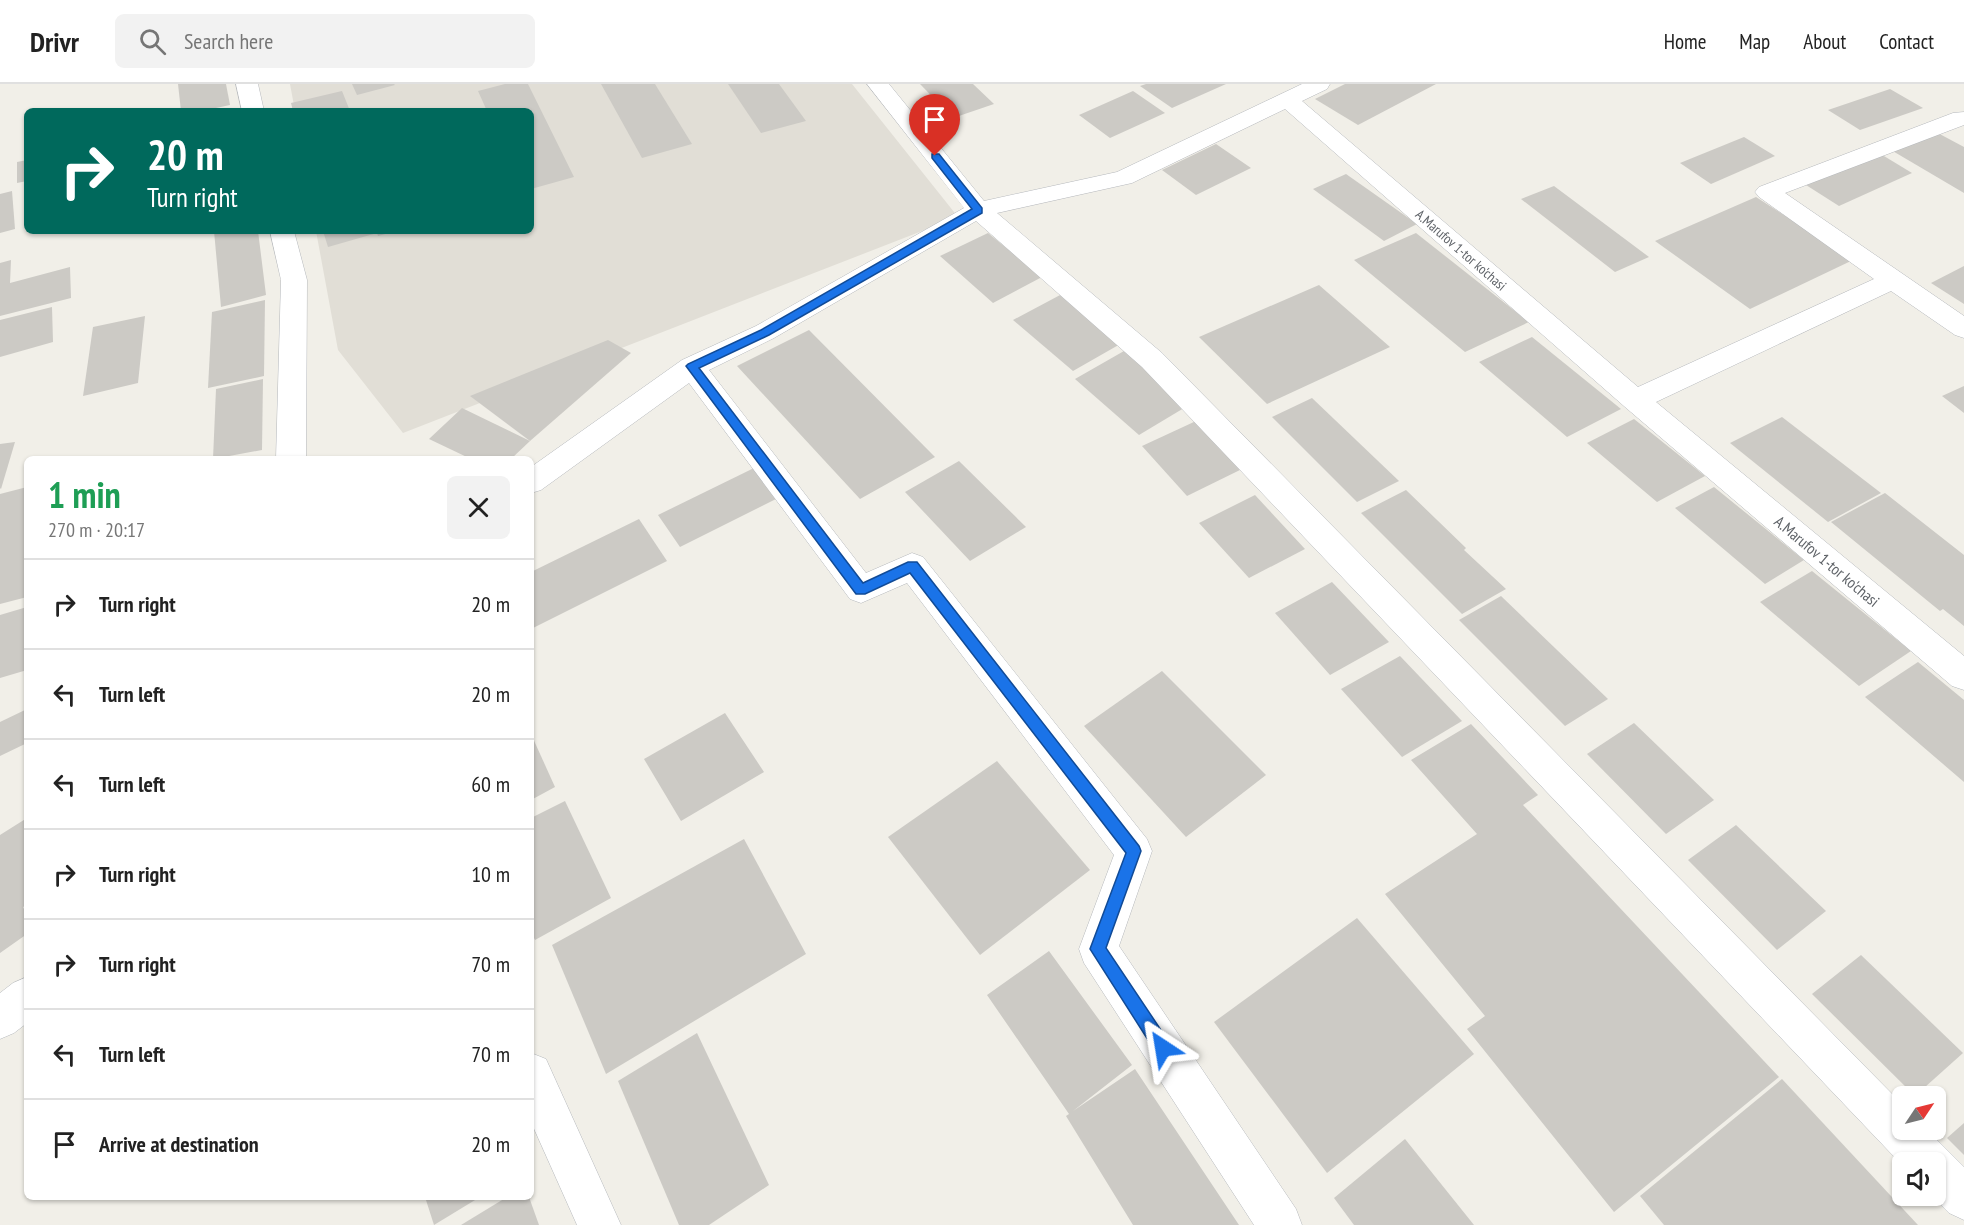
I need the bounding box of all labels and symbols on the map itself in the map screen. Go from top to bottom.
pin [909,94,960,156]
street label: A.Marufov 1-tor ko'chasi [1412,206,1510,294]
street label: A.Marufov 1-tor ko'chasi [1770,511,1884,611]
position arrow [1131,1016,1195,1080]
north arrow [1892,1086,1946,1140]

